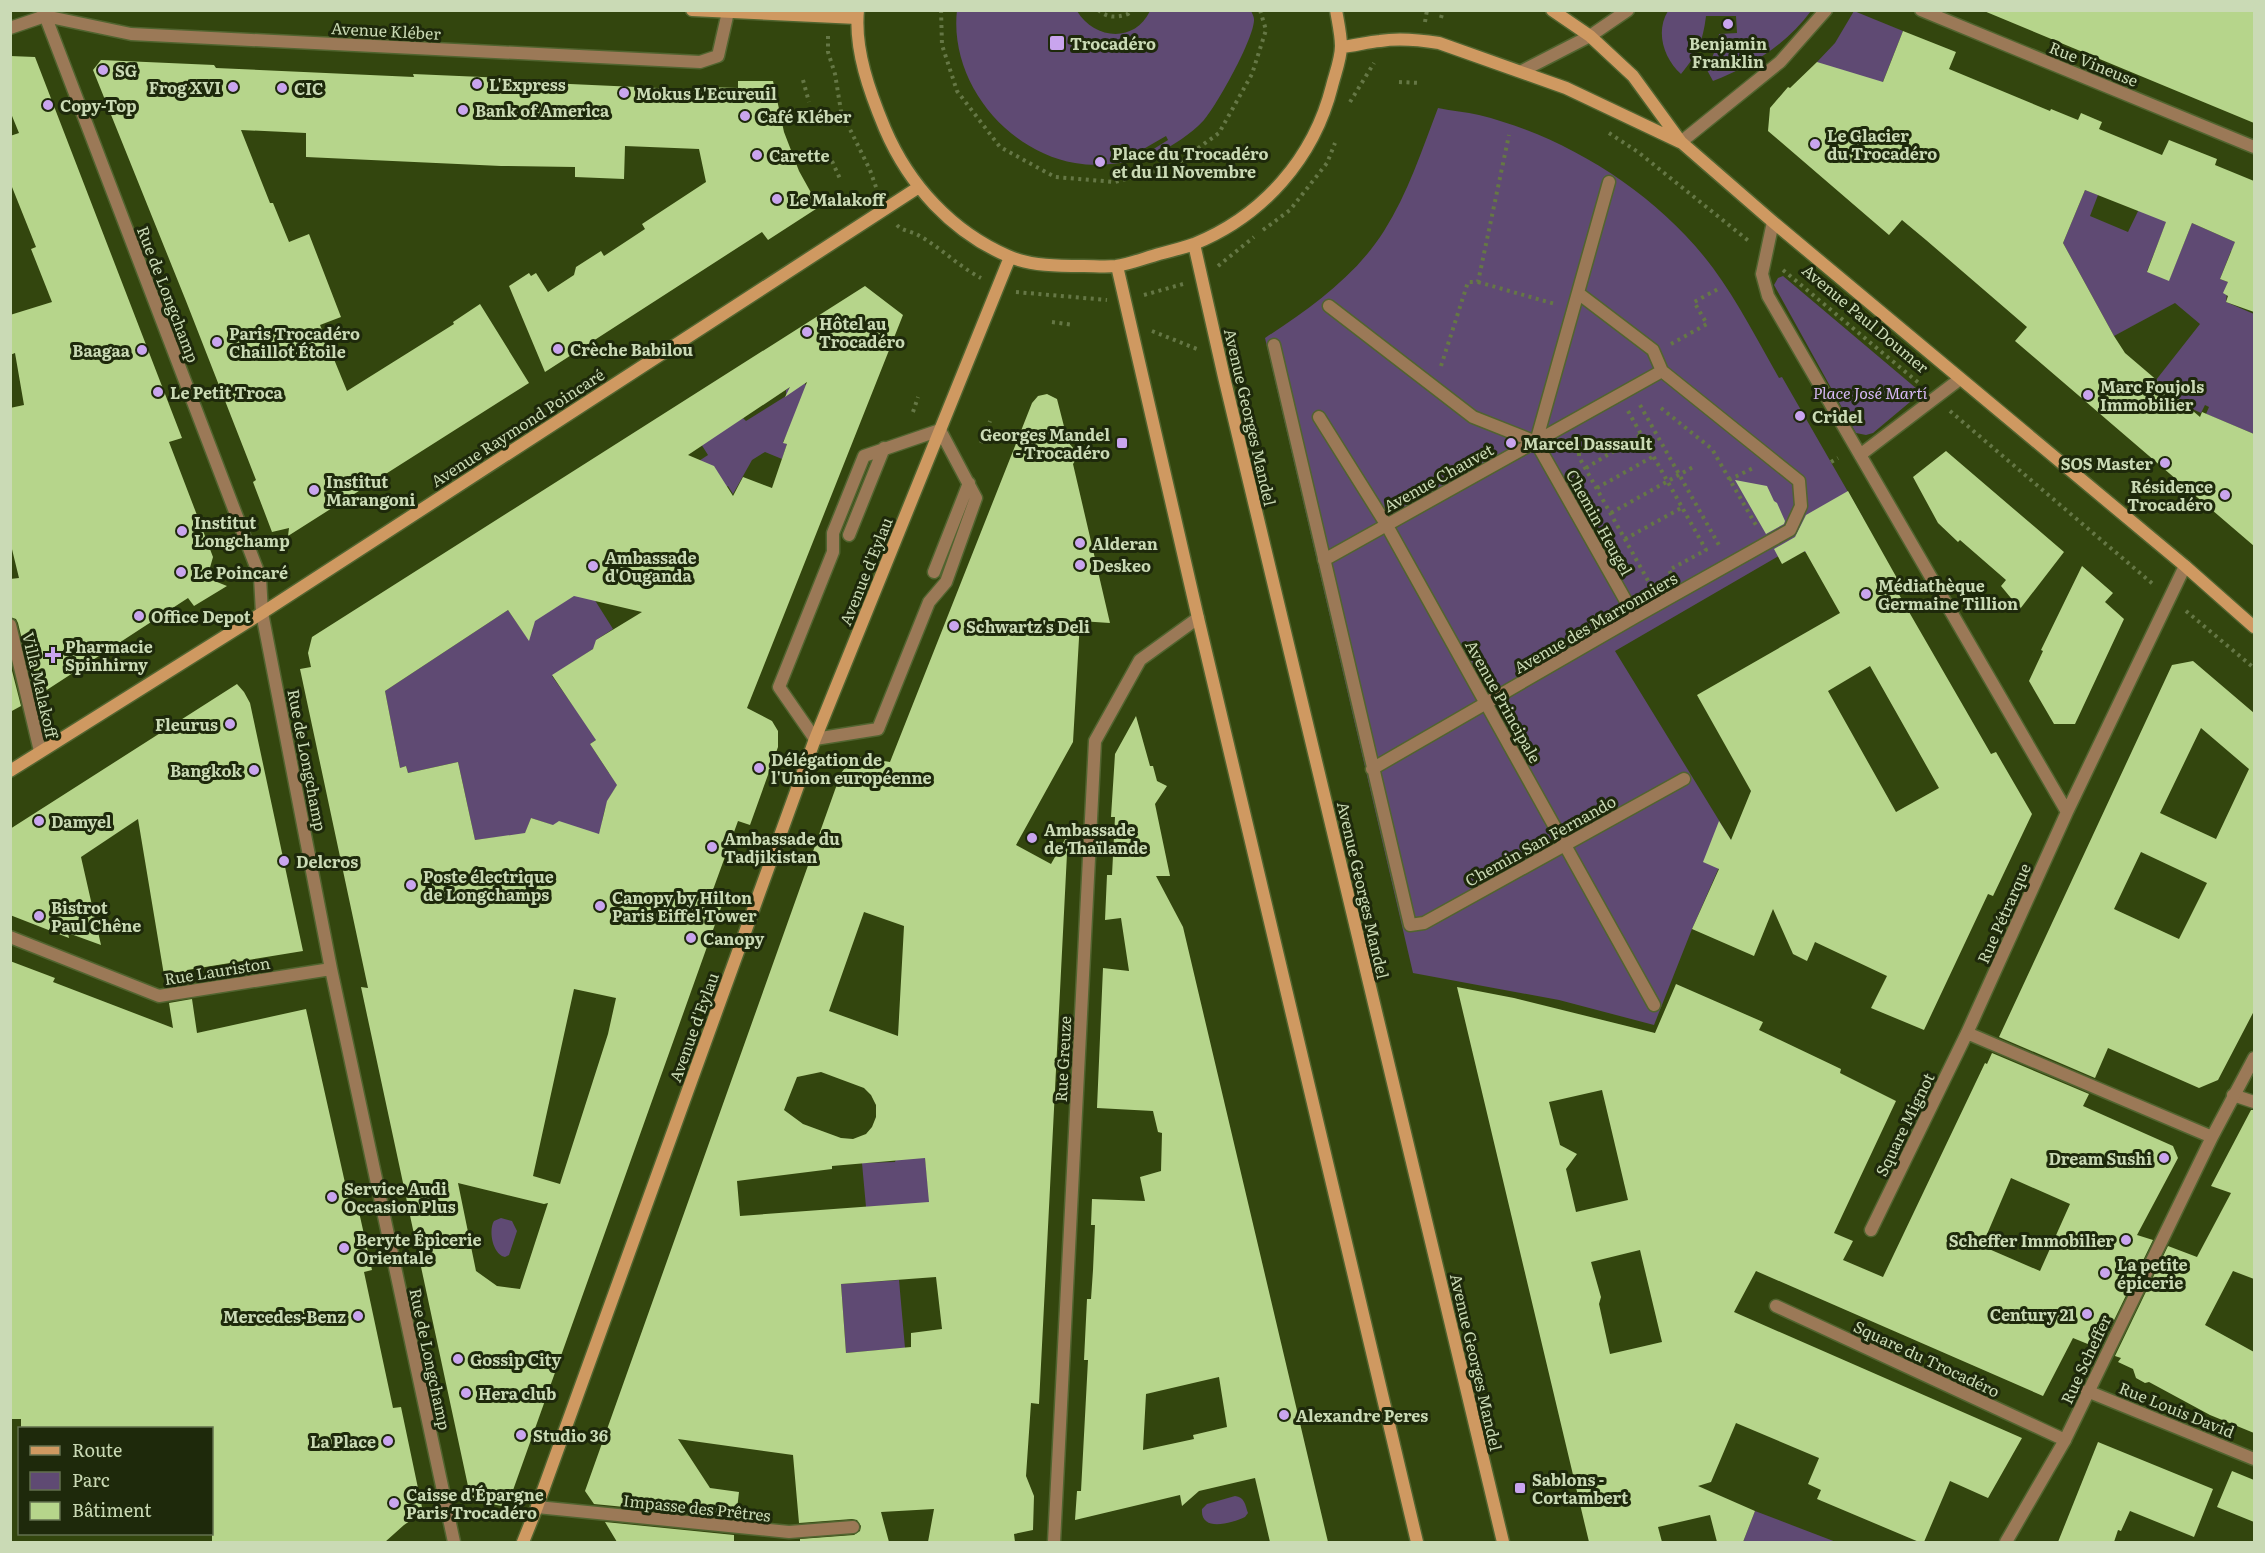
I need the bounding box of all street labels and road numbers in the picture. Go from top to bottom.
street label: Avenue Kléber [331,15,442,45]
street label: Rue Vineuse [2046,34,2142,92]
street label: Rue de Longchamp [132,222,206,366]
street label: Avenue Paul Doumer [1797,258,1935,378]
street label: Avenue Georges Mandel [1219,326,1283,508]
street label: Avenue Raymond Poincaré [425,362,609,492]
street label: Avenue Chauvet [1379,437,1498,517]
street label: Chemin Heugel [1561,465,1639,579]
street label: Avenue d'Eylau [832,513,898,629]
street label: Avenue des Marronniers [1509,565,1681,679]
street label: Villa Malakoff [17,630,65,742]
street label: Avenue Principale [1460,635,1548,767]
street label: Rue de Longchamp [282,687,334,833]
street label: Chemin San Fernando [1460,788,1620,892]
street label: Avenue Georges Mandel [1332,799,1396,981]
street label: Rue Pétrarque [1970,859,2036,967]
street label: Rue Lauriston [162,950,272,990]
street label: Avenue d'Eylau [662,969,724,1085]
street label: Rue Greuze [1048,1015,1076,1103]
street label: Square Mignot [1868,1068,1940,1180]
street label: Avenue Georges Mandel [1445,1271,1509,1453]
street label: Rue de Longchamp [404,1286,458,1432]
street label: Rue Scheffer [2054,1310,2116,1407]
street label: Square du Trocadéro [1850,1314,2004,1402]
street label: Rue Louis David [2116,1375,2239,1443]
street label: Impasse des Prêtres [622,1487,772,1527]

